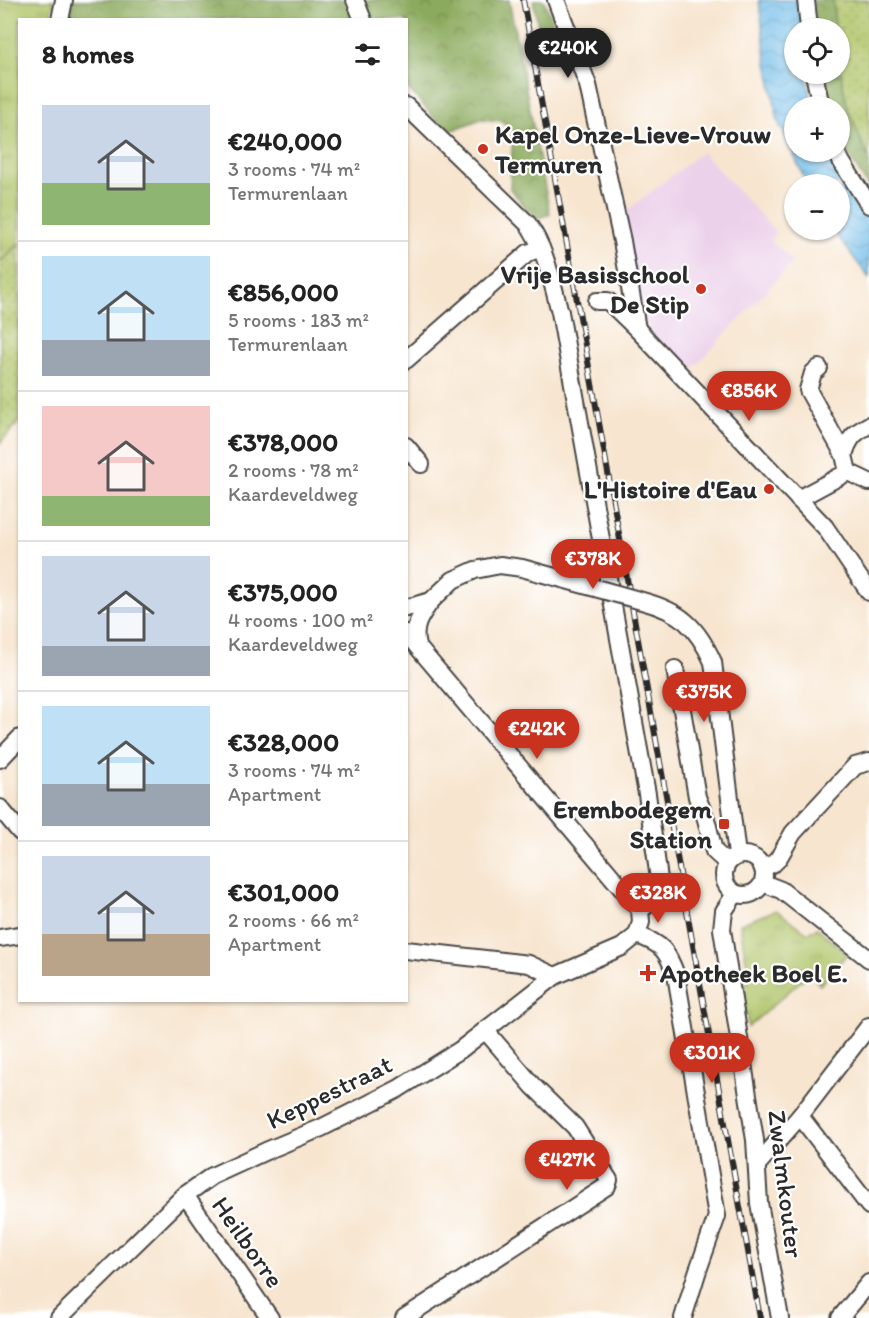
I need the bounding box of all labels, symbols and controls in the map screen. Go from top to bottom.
map controls [784,18,850,240]
button: locate [784,18,850,84]
pin: €240K [526,28,610,79]
text: €240K [538,35,598,59]
text: 8 homes [42,38,134,70]
icon: filters [351,38,384,71]
button: + [784,96,850,162]
place label: Kapel Onze-Lieve-Vrouw Termuren [494,118,771,180]
text: €240,000 [228,125,342,157]
icon: home [90,129,162,201]
marker: Kapel Onze-Lieve-Vrouw Termuren [476,142,490,156]
text: 3 rooms · 74 m² [228,157,360,181]
button: − [784,174,850,240]
text: Termurenlaan [228,181,348,205]
place label: Vrije Basisschool De Stip [501,258,690,320]
text: €856,000 [228,276,339,308]
icon: home [90,280,162,352]
marker: Vrije Basisschool De Stip [694,282,708,296]
text: 5 rooms · 183 m² [228,308,369,332]
text: Termurenlaan [228,332,348,356]
pin: €856K [707,371,791,422]
text: €856K [721,378,777,402]
text: €378,000 [228,426,338,458]
icon: home [90,430,162,502]
text: 2 rooms · 78 m² [228,458,359,482]
place label: L'Histoire d'Eau [584,473,758,505]
text: Kaardeveldweg [228,482,358,506]
marker: L'Histoire d'Eau [762,482,776,496]
pin: €378K [551,539,635,590]
text: €378K [565,546,621,570]
text: €375,000 [228,576,338,608]
icon: home [90,580,162,652]
text: 4 rooms · 100 m² [228,608,373,632]
text: Kaardeveldweg [228,632,358,656]
pin: €375K [662,672,746,723]
text: €375K [676,679,732,703]
pin: €242K [495,709,579,760]
text: €242K [508,716,566,740]
text: €328,000 [228,726,339,758]
icon: home [90,730,162,802]
text: 3 rooms · 74 m² [228,758,360,782]
text: Apartment [228,782,321,806]
place label: Erembodegem Station [553,793,712,855]
marker: Erembodegem Station [717,817,731,831]
pin: €328K [616,873,700,924]
text: €301,000 [228,876,339,908]
icon: home [90,880,162,952]
text: €328K [630,880,686,904]
text: 2 rooms · 66 m² [228,908,359,932]
text: Apartment [228,932,321,956]
place label: Apotheek Boel E. [659,957,848,989]
marker: Apotheek Boel E. [641,966,655,980]
pin: €301K [670,1033,754,1084]
text: €301K [684,1040,740,1064]
street label: Keppestraat [261,1048,397,1136]
street label: Zwalmkouter [761,1108,811,1260]
pin: €427K [525,1140,609,1191]
text: €427K [539,1147,595,1171]
street label: Heilborre [205,1190,291,1294]

